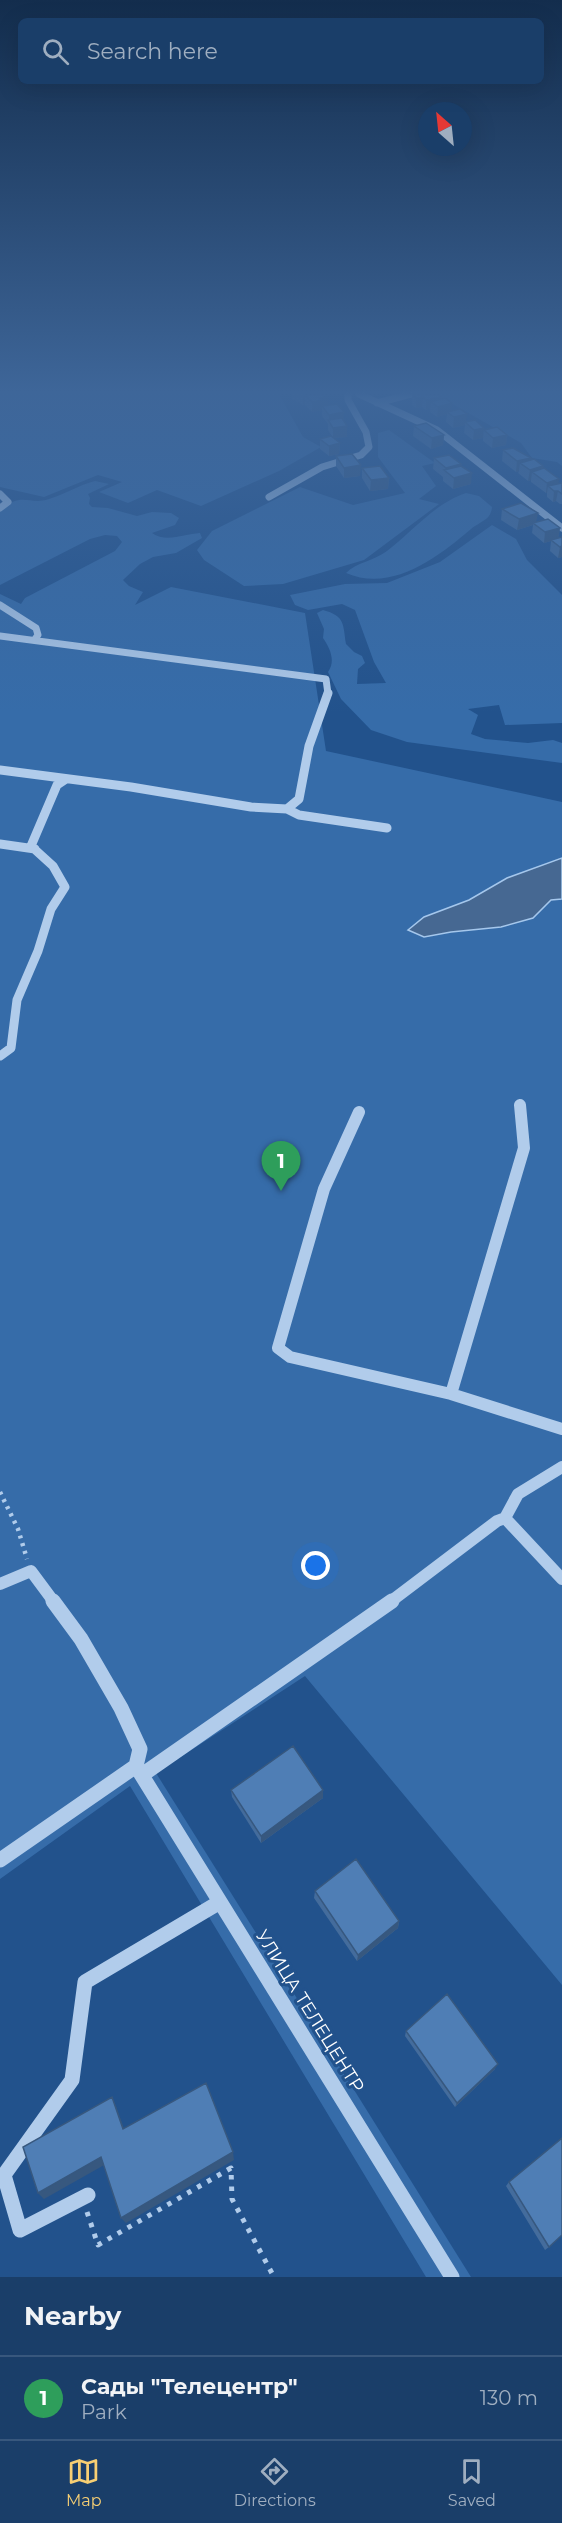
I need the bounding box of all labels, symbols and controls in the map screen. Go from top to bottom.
search box [18,18,544,84]
icon: search [39,35,72,68]
text: Search here [87,38,218,65]
north arrow [418,102,472,156]
pin: 1 [262,1142,300,1191]
your location [301,1551,330,1580]
street label: УЛИЦА ТЕЛЕЦЕНТР [251,1926,369,2096]
text: Nearby [24,2300,121,2332]
text: Сады "Телецентр" [81,2373,298,2400]
text: 1 [40,2386,47,2410]
text: 130 m [480,2386,538,2410]
text: Park [81,2400,127,2424]
tab: Map [66,2455,102,2510]
tab: Directions [234,2455,316,2510]
tab: Saved [448,2455,496,2510]

